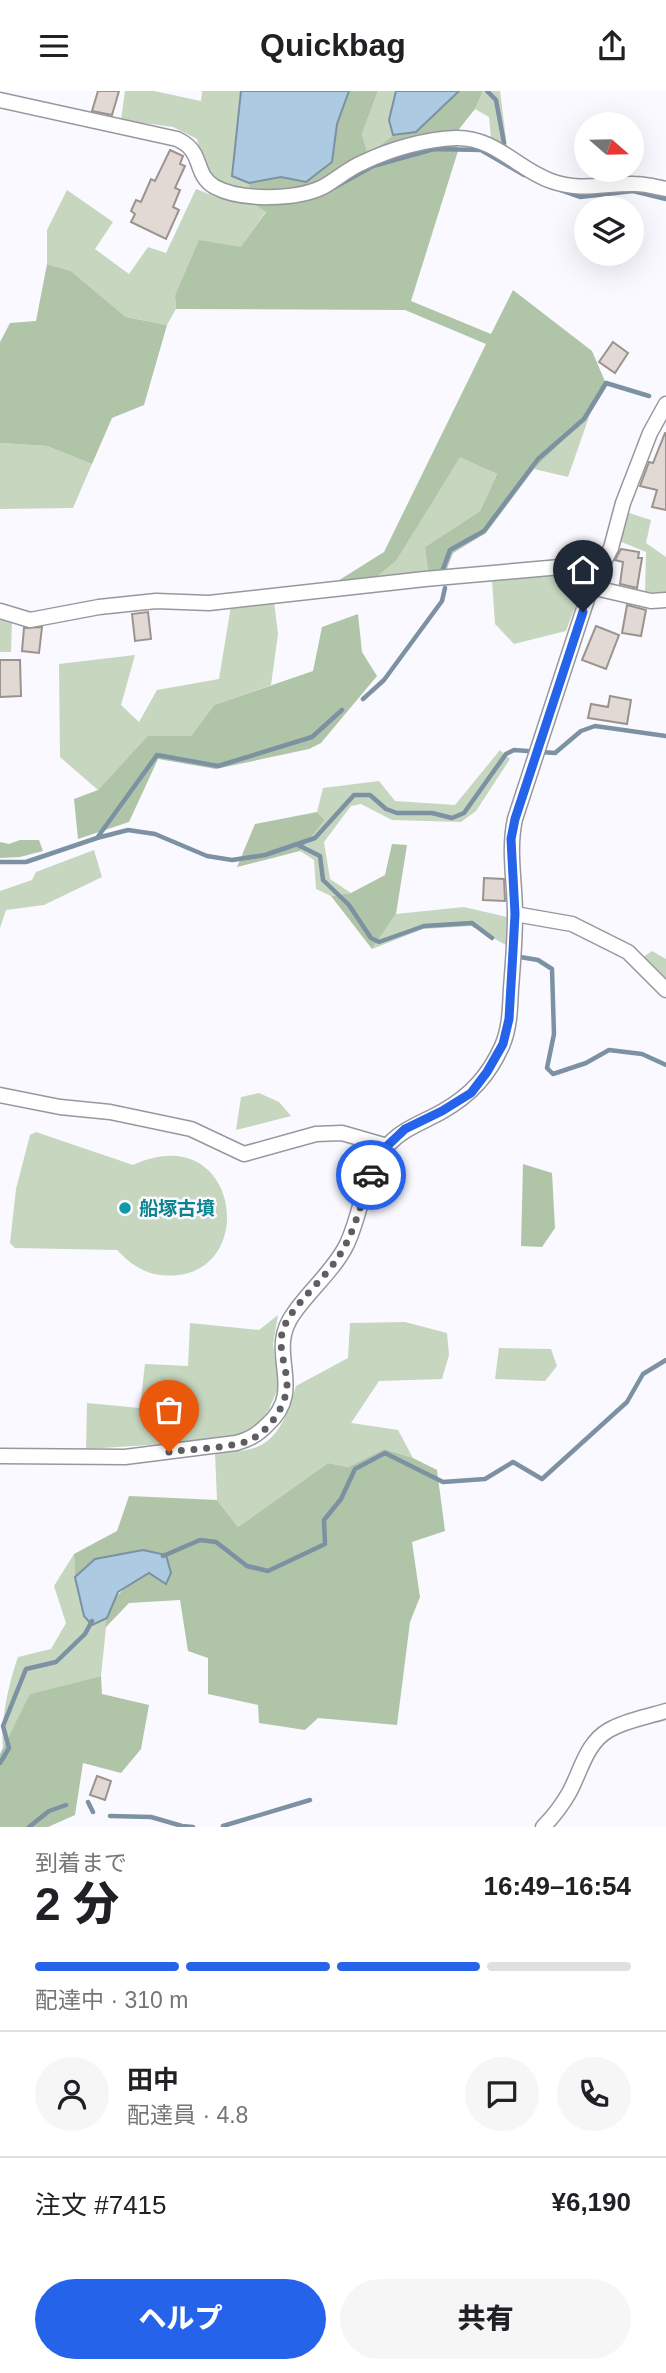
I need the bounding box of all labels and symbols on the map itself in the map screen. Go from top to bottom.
north arrow [574,112,644,182]
pin [553,540,613,612]
courier [336,1140,406,1210]
place label: 船塚古墳 [139,1198,215,1219]
marker: 船塚古墳 [117,1200,133,1216]
pin [139,1380,199,1452]

